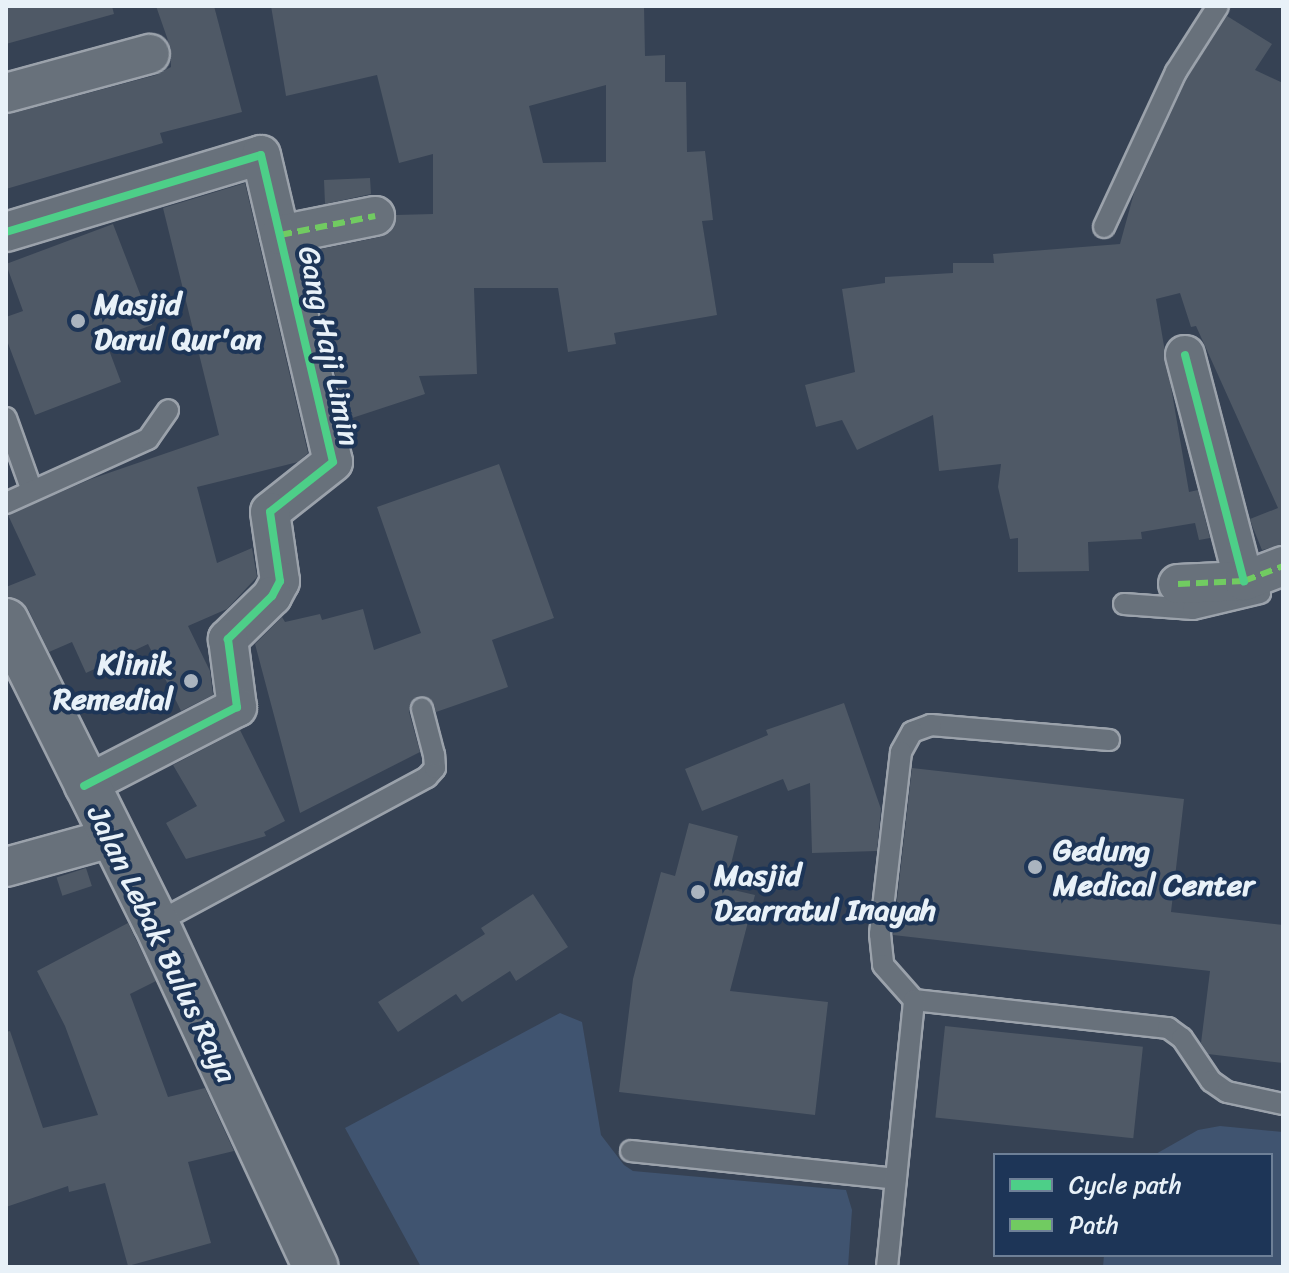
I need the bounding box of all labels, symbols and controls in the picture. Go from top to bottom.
street label: Gang Haji Limin [290,242,368,450]
place label: Masjid Darul Qur'an [94,286,262,356]
marker: Masjid Darul Qur'an [69,312,87,330]
place label: Klinik Remedial [53,646,173,716]
marker: Klinik Remedial [180,670,202,692]
street label: Jalan Lebak Bulus Raya [79,798,245,1090]
place label: Gedung Medical Center [1053,832,1255,902]
marker: Gedung Medical Center [1024,856,1046,878]
place label: Masjid Dzarratul Inayah [714,857,936,928]
marker: Masjid Dzarratul Inayah [689,883,707,901]
legend [993,1153,1273,1257]
text: Cycle path [1069,1164,1182,1206]
text: Path [1069,1204,1119,1246]

